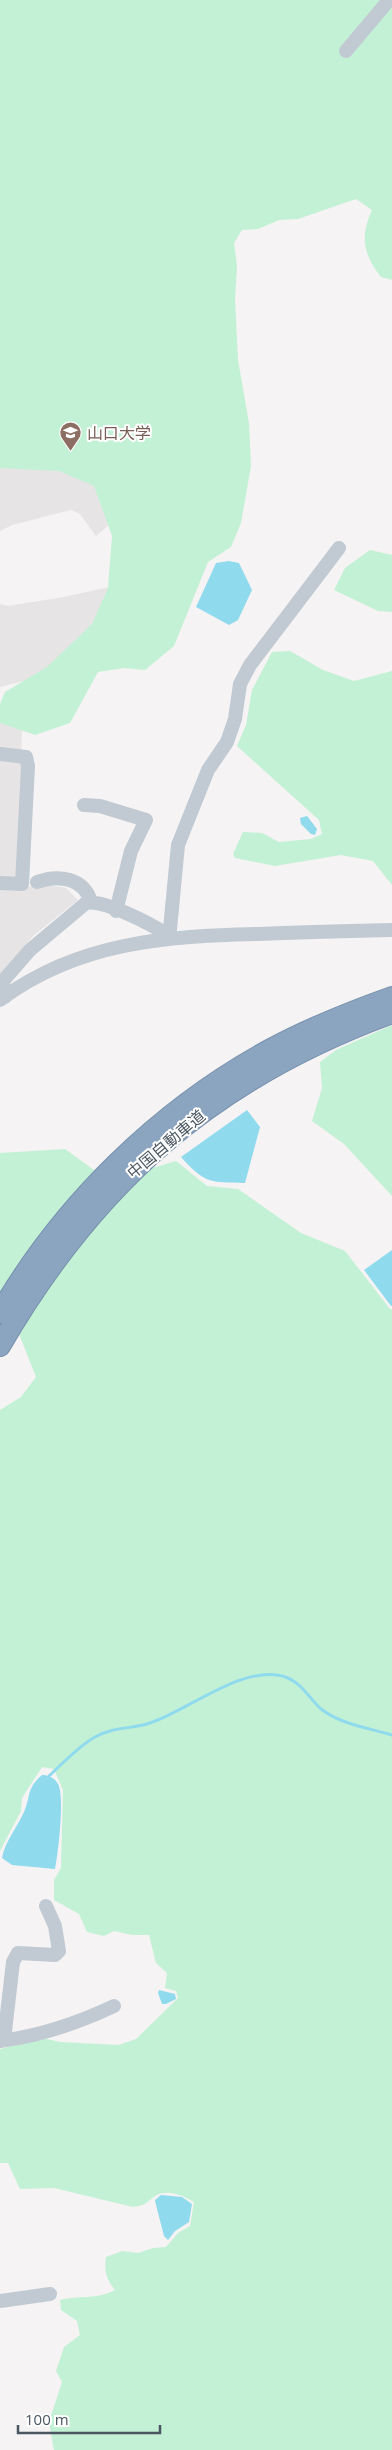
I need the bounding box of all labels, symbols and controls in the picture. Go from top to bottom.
school or university icon: 山口大学 [59,421,83,452]
place label: 山口大学 [87,422,151,444]
street label: 中国自動車道 [122,1105,210,1183]
scale bar [18,2402,160,2434]
text: 100 m [25,2409,69,2429]

